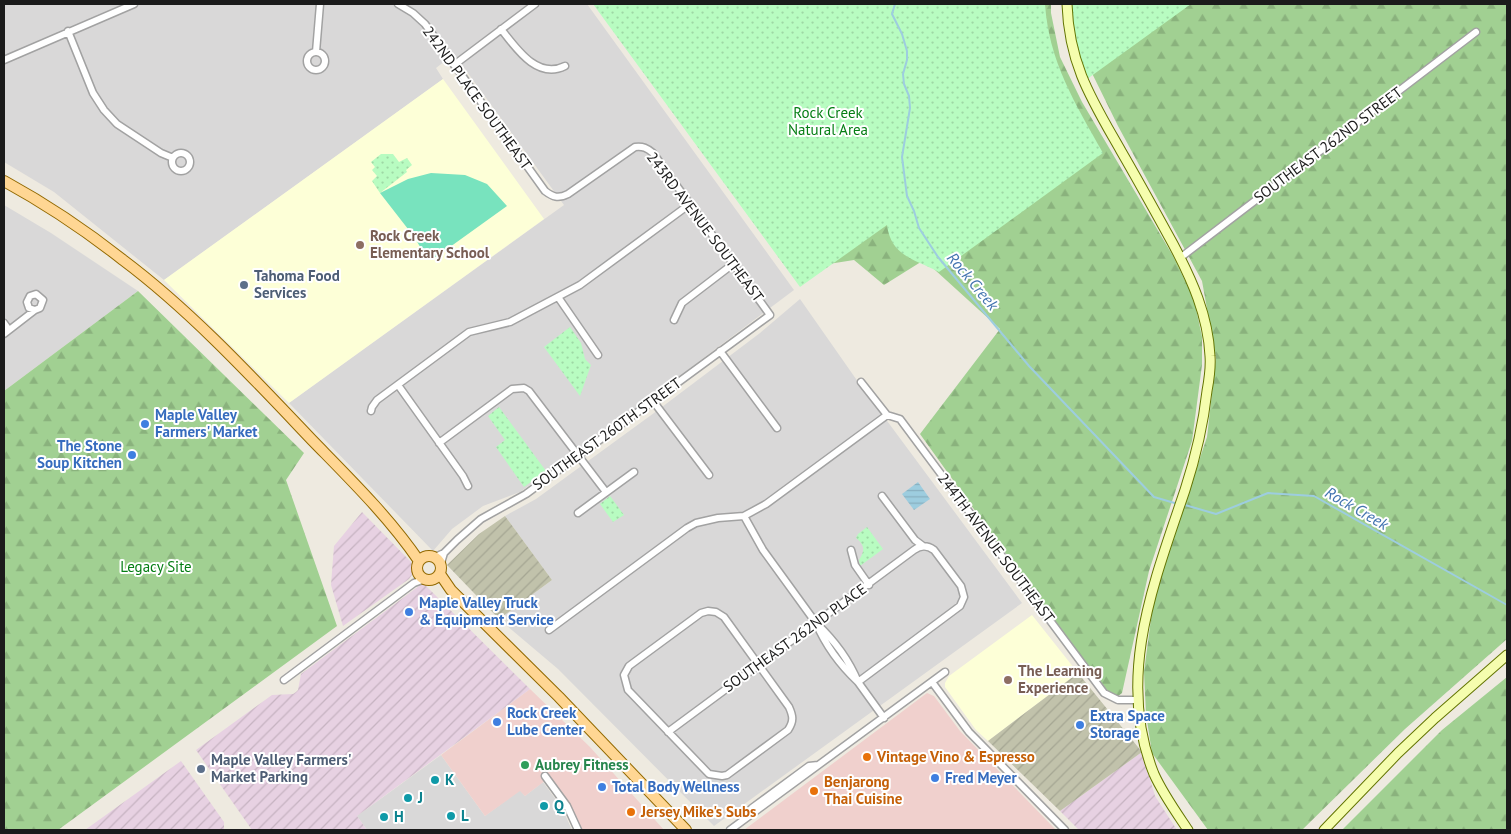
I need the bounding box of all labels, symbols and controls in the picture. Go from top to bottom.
street label: 242ND PLACE SOUTHEAST [419,22,536,174]
street label: SOUTHEAST 262ND STREET [1250,82,1406,207]
park label: Rock Creek Natural Area [788,103,868,139]
street label: 243RD AVENUE SOUTHEAST [643,148,768,306]
place label: Rock Creek Elementary School [370,226,490,262]
marker: Rock Creek Elementary School [354,239,366,251]
water label: Rock Creek [943,248,1004,315]
place label: Tahoma Food Services [254,266,340,302]
marker: Tahoma Food Services [238,279,250,291]
street label: SOUTHEAST 260TH STREET [529,373,685,494]
place label: Maple Valley Farmers' Market [155,405,258,441]
marker: Maple Valley Farmers' Market [139,418,151,430]
place label: The Stone Soup Kitchen [37,436,122,472]
marker: The Stone Soup Kitchen [126,449,138,461]
street label: 244TH AVENUE SOUTHEAST [934,469,1059,627]
water label: Rock Creek [1322,482,1393,534]
park label: Legacy Site [120,557,192,576]
street label: SOUTHEAST 262ND PLACE [719,579,870,696]
place label: Maple Valley Truck & Equipment Service [419,593,554,629]
marker: Maple Valley Truck & Equipment Service [403,606,415,618]
place label: The Learning Experience [1018,661,1102,697]
marker: The Learning Experience [1002,674,1014,686]
place label: Rock Creek Lube Center [507,703,584,739]
place label: Extra Space Storage [1090,706,1165,742]
marker: Rock Creek Lube Center [491,716,503,728]
marker: Extra Space Storage [1074,719,1086,731]
place label: Vintage Vino & Espresso [876,747,1035,766]
place label: Maple Valley Farmers' Market Parking [211,750,352,786]
marker: Vintage Vino & Espresso [861,751,873,763]
place label: Aubrey Fitness [535,755,629,774]
marker: Aubrey Fitness [519,759,531,771]
marker: Maple Valley Farmers' Market Parking [195,763,207,775]
place label: Fred Meyer [945,768,1017,787]
place label: K [445,770,455,789]
place label: Benjarong Thai Cuisine [824,772,903,808]
marker: Fred Meyer [929,772,941,784]
marker: K [429,774,441,786]
place label: Total Body Wellness [612,777,740,796]
marker: Total Body Wellness [596,781,608,793]
marker: Benjarong Thai Cuisine [808,785,820,797]
place label: J [417,788,423,807]
marker: J [402,792,414,804]
place label: Q [554,796,565,815]
marker: Q [538,800,550,812]
place label: Jersey Mike's Subs [640,802,756,821]
place label: L [461,806,469,825]
marker: Jersey Mike's Subs [625,806,637,818]
place label: H [394,807,404,826]
marker: L [445,810,457,822]
marker: H [378,811,390,823]

